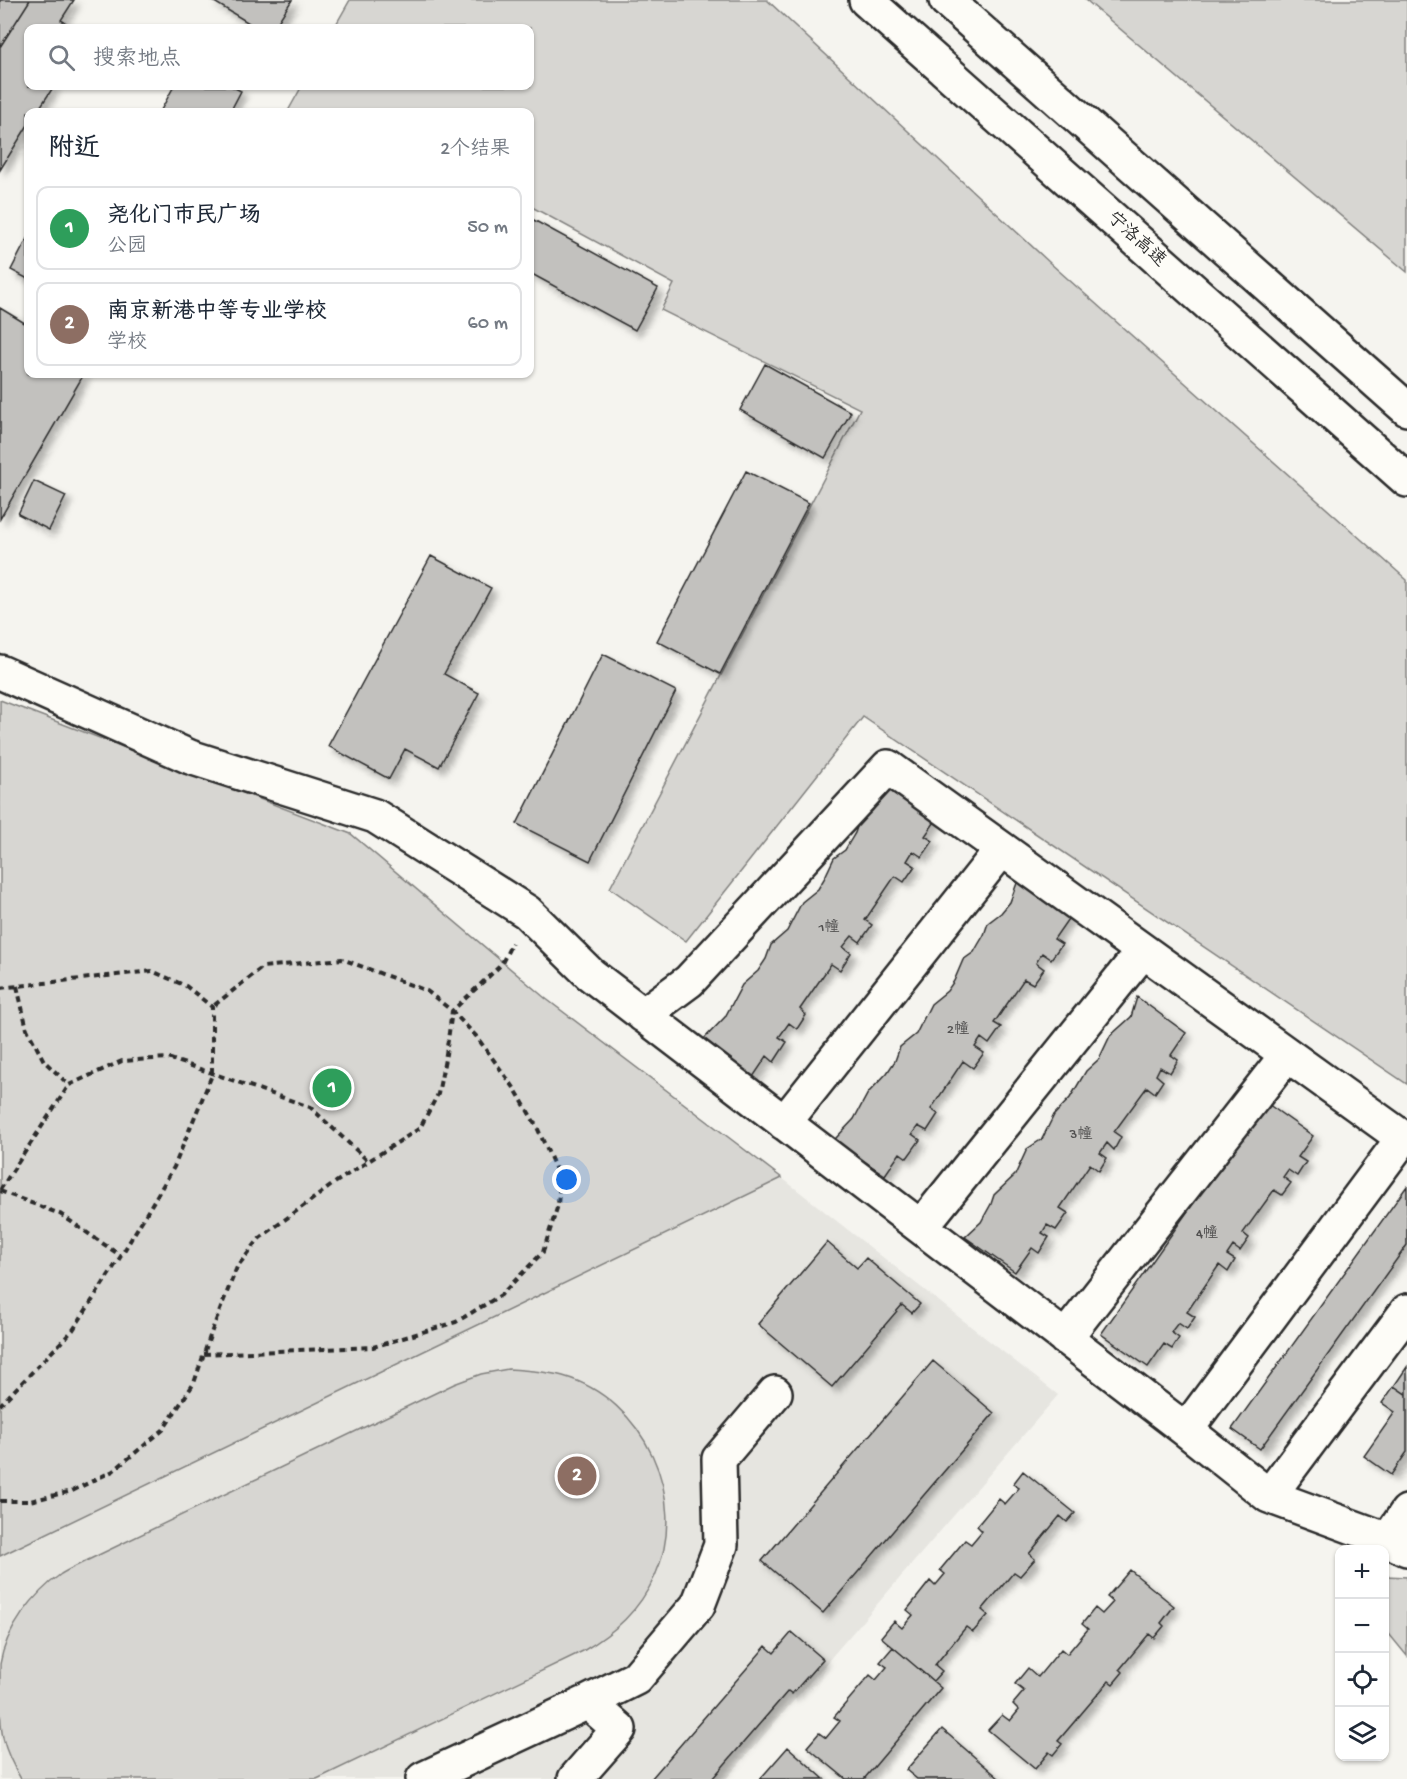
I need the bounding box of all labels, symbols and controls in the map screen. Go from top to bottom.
search box [24,24,534,90]
icon: search [45,41,78,74]
text: 搜索地点 [93,47,181,73]
text: 附近 [48,135,100,166]
text: 2个结果 [440,139,510,162]
text: 尧化门市民广场 [107,204,261,230]
street label: 宁洛高速 [1102,207,1170,272]
text: 1 [65,217,74,240]
text: 50 m [467,217,508,240]
text: 公园 [107,236,147,259]
text: 南京新港中等专业学校 [107,300,327,326]
text: 2 [65,313,74,336]
text: 60 m [468,313,508,336]
text: 学校 [107,332,147,355]
house number: 1幢 [817,919,840,937]
house number: 2幢 [947,1021,969,1039]
pin: 1 [312,1066,352,1110]
house number: 3幢 [1069,1126,1092,1144]
your location [552,1165,581,1194]
house number: 4幢 [1196,1225,1218,1243]
pin: 2 [558,1454,596,1498]
map controls [1335,1545,1389,1761]
button: + [1335,1545,1389,1599]
button: − [1335,1599,1389,1653]
button: locate [1335,1653,1389,1707]
button: layers [1335,1707,1389,1761]

